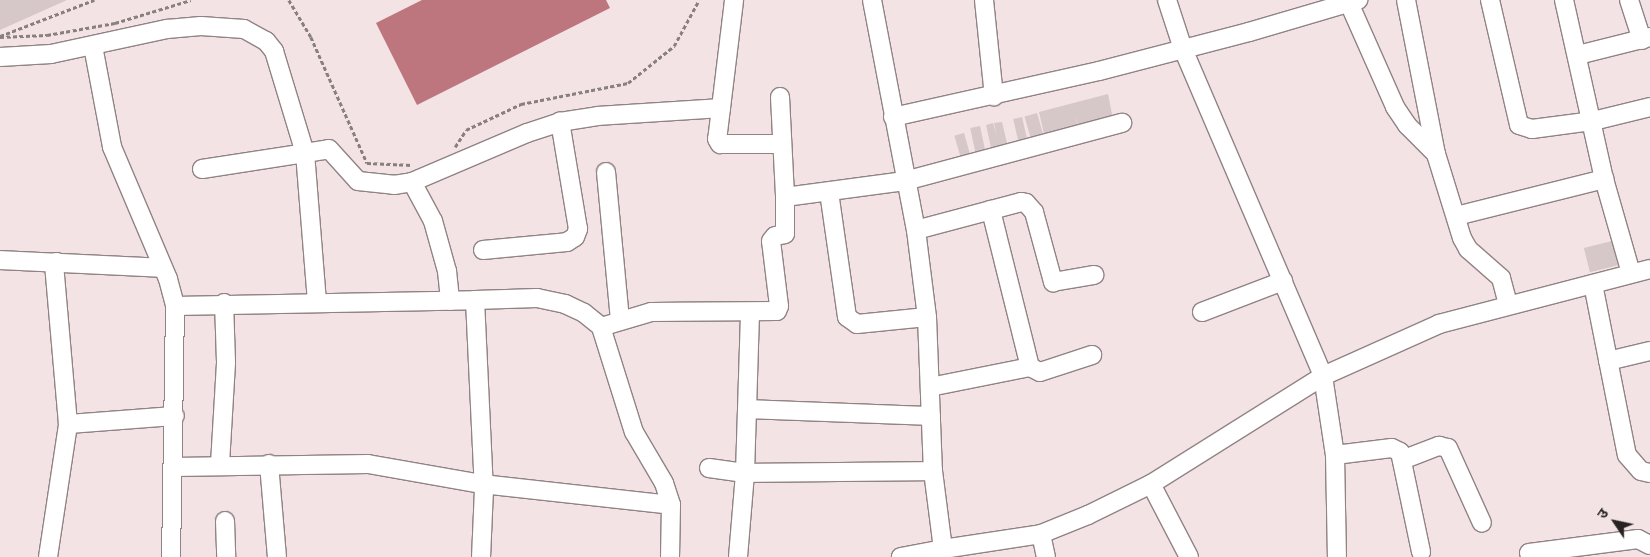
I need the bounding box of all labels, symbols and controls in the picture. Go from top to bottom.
north arrow [1590,497,1640,547]
text: उ [1593,505,1612,522]

